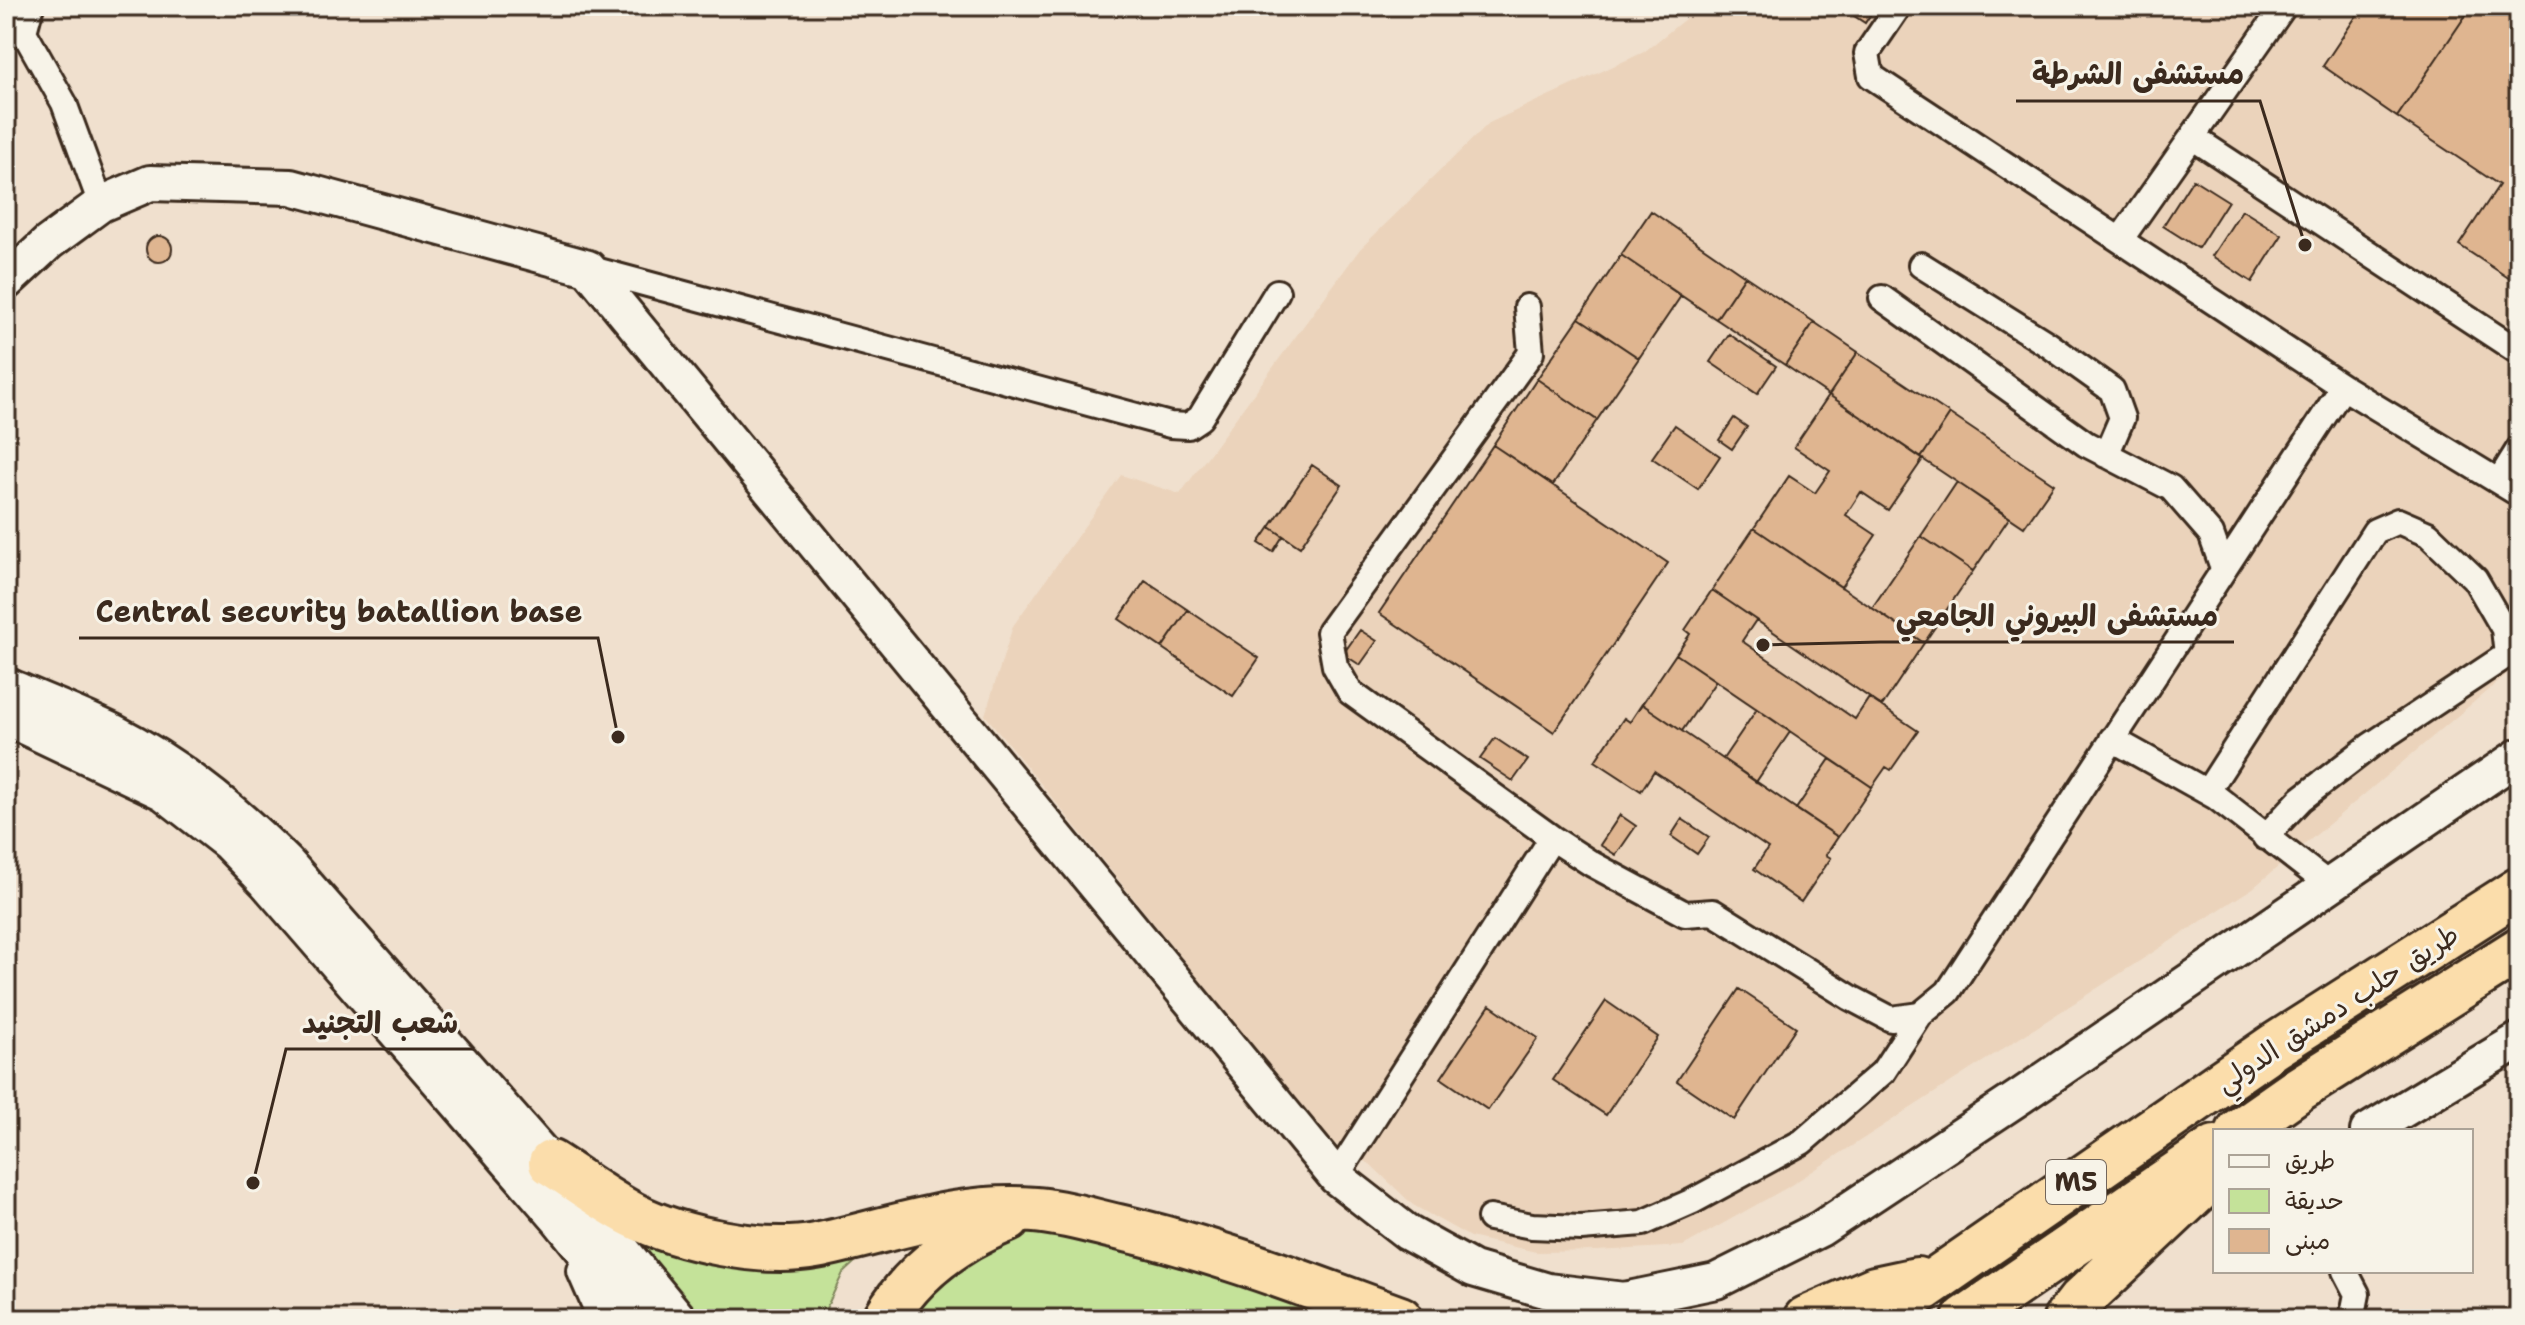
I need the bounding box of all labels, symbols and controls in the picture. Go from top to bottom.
callout: مستشفى الشرطة [2016,47,2260,101]
text: مستشفى الشرطة [2032,53,2244,94]
callout: Central security batallion base [79,584,598,638]
callout: مستشفى البيروني الجامعي [1880,588,2234,642]
text: Central security batallion base [95,591,583,632]
text: مستشفى البيروني الجامعي [1896,595,2218,642]
street label: طريق حلب دمشق الدولي [2208,915,2469,1106]
callout: شعب التجنيد [286,995,474,1049]
text: شعب التجنيد [302,1002,458,1043]
legend [2213,1129,2473,1273]
text: طريق [2285,1145,2335,1177]
road number: M5 [2046,1160,2106,1204]
text: حديقة [2285,1185,2344,1217]
text: مبنى [2285,1225,2330,1257]

